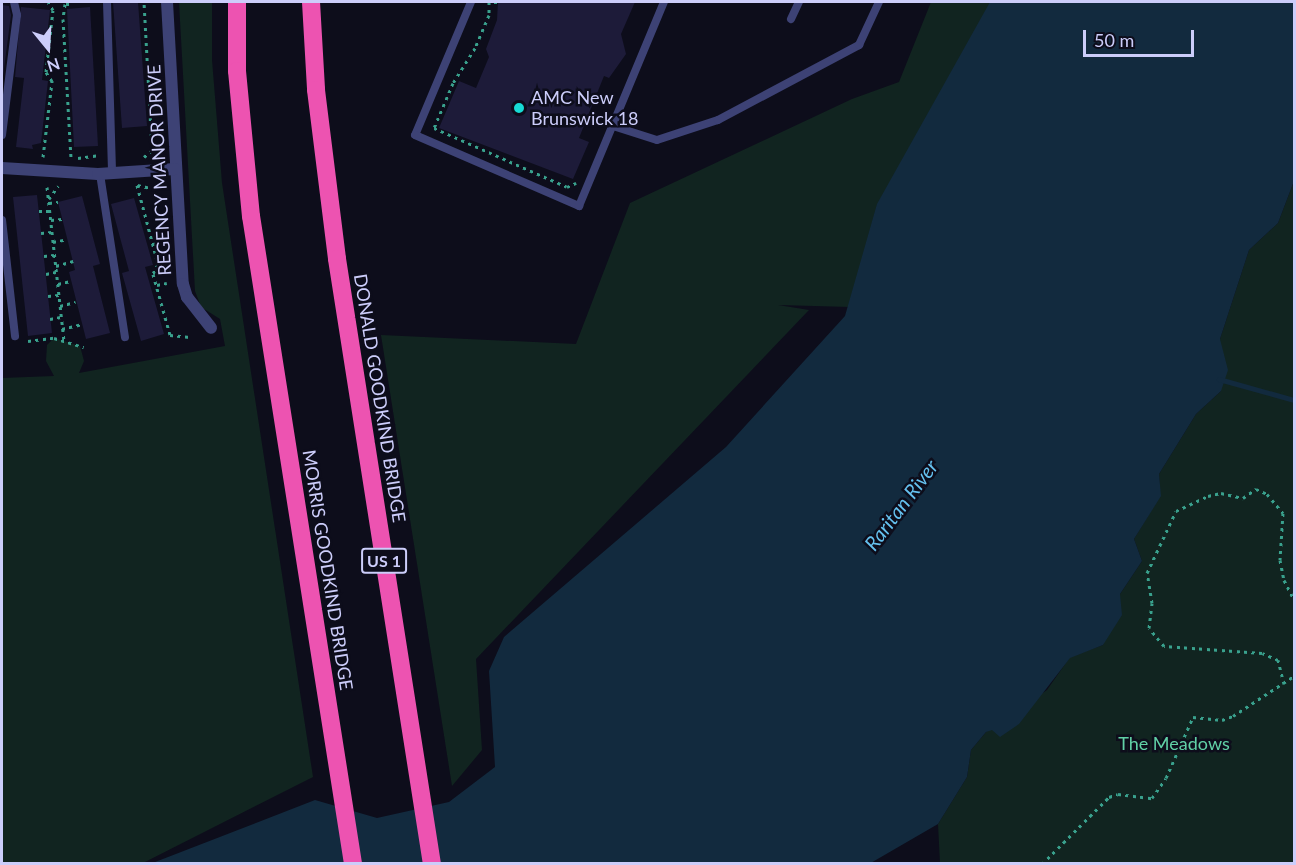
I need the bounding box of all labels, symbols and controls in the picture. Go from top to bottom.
north arrow [18,18,78,78]
scale bar [1086,18,1197,56]
text: 50 m [1094,29,1134,51]
text: N [45,55,63,77]
street label: REGENCY MANOR DRIVE [143,64,175,276]
place label: AMC New Brunswick 18 [531,87,639,130]
marker: AMC New Brunswick 18 [512,101,526,115]
street label: DONALD GOODKIND BRIDGE [350,272,410,524]
street label: MORRIS GOODKIND BRIDGE [298,448,358,692]
water label: Raritan River [859,455,943,555]
road number: US 1 [360,548,408,574]
park label: The Meadows [1118,732,1230,754]

